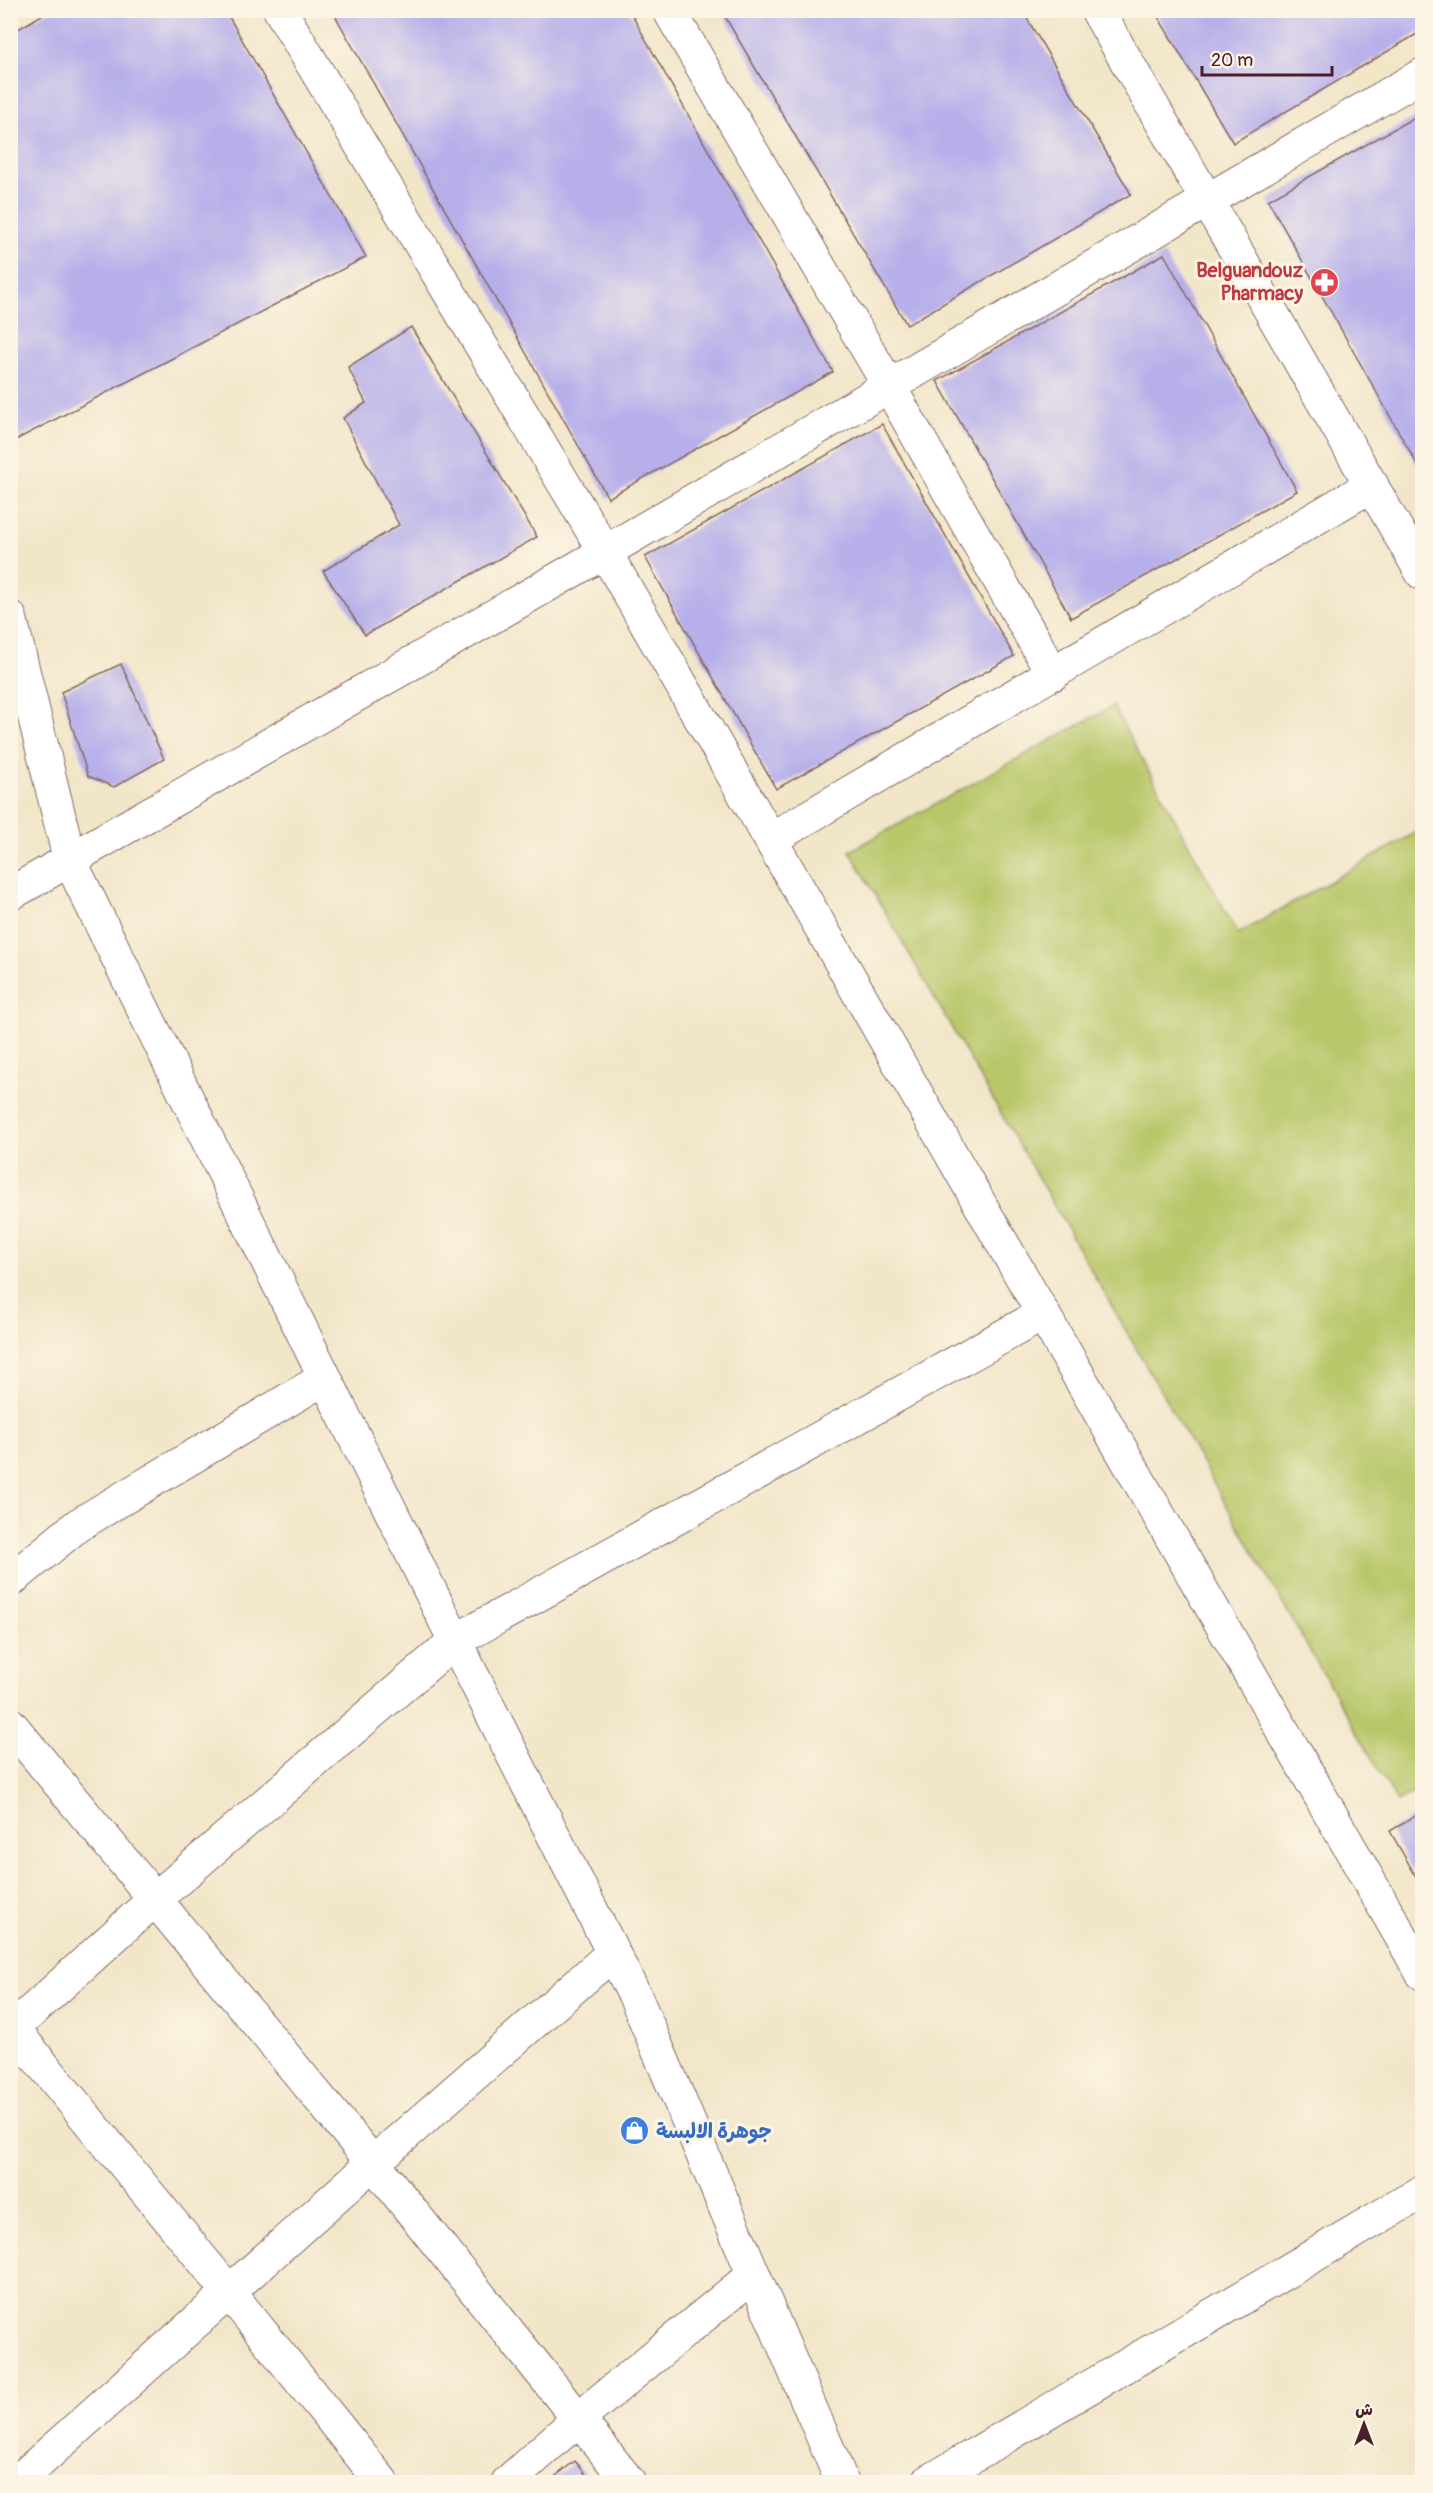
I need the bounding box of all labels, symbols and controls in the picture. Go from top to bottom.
scale bar [1202,39,1332,77]
text: 20 m [1211,49,1253,72]
place label: Belguandouz Pharmacy [1196,258,1304,306]
pharmacy icon: Belguandouz Pharmacy [1308,266,1340,298]
shop icon: جوهرة الالبسة [619,2115,651,2147]
place label: جوهرة الالبسة [656,2119,772,2144]
north arrow [1334,2394,1394,2454]
text: ش [1355,2400,1373,2420]

